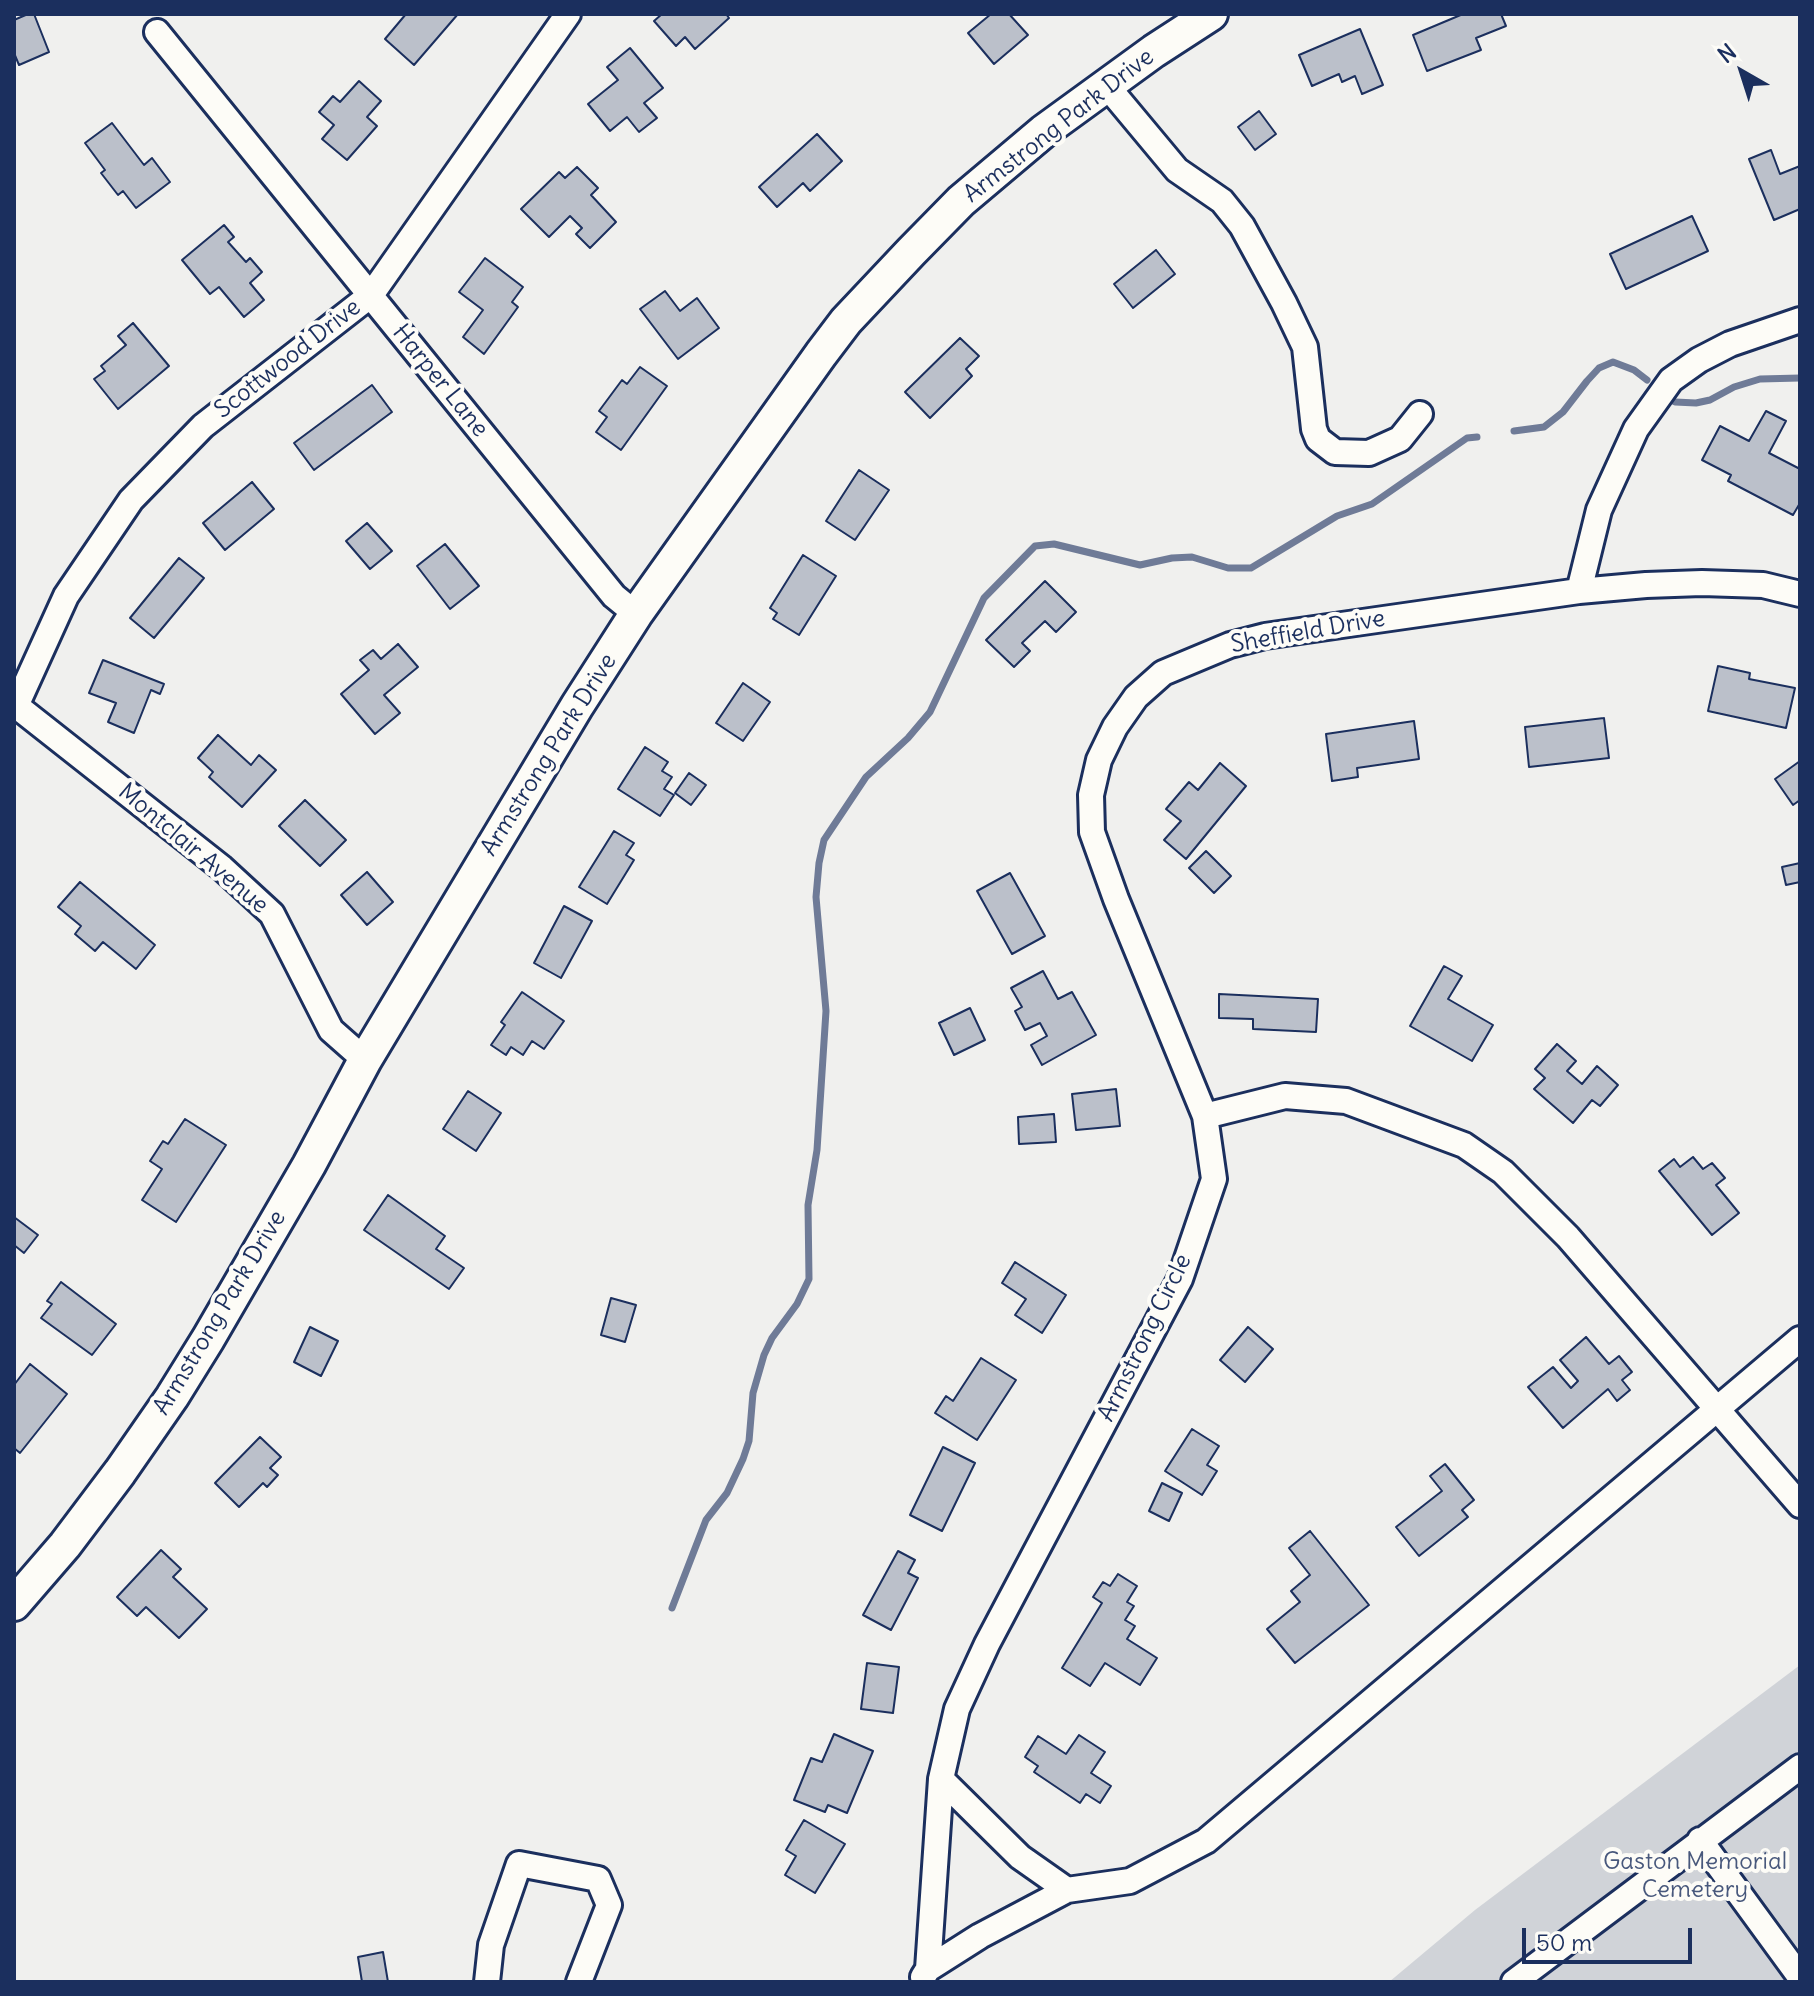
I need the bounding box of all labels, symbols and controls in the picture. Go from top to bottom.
north arrow [1702,32,1782,112]
text: N [1712,38,1742,69]
street label: Armstrong Park Drive [958,43,1160,209]
street label: Scottwood Drive [209,293,367,425]
street label: Harper Lane [386,319,494,443]
street label: Sheffield Drive [1229,604,1387,660]
street label: Armstrong Park Drive [475,648,623,862]
street label: Montclair Avenue [112,778,274,920]
street label: Armstrong Park Drive [148,1206,292,1420]
street label: Armstrong Circle [1092,1250,1198,1426]
park label: Gaston Memorial Cemetery [1603,1848,1787,1904]
scale bar [1526,1912,1696,1962]
text: 50 m [1536,1927,1592,1957]

